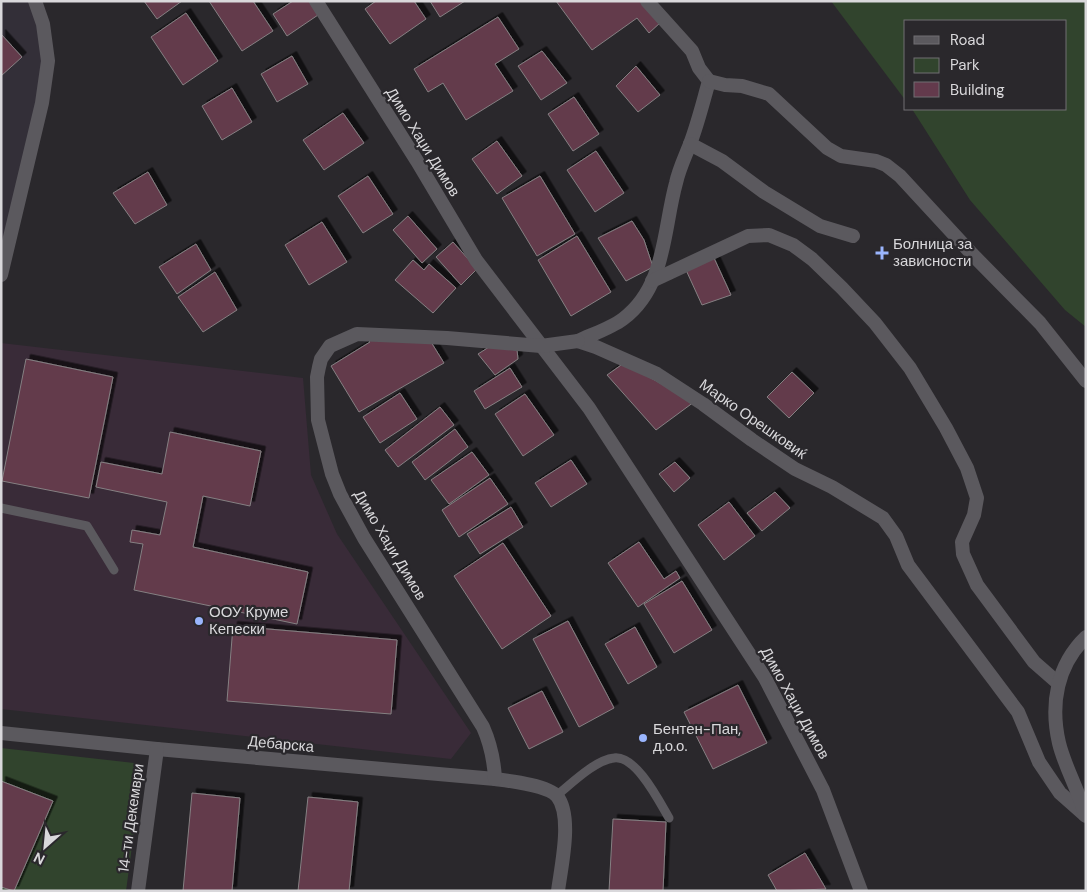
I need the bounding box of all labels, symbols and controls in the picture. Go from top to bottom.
legend [904,20,1067,110]
text: Road [950,30,985,50]
text: Park [950,55,980,75]
text: Building [950,80,1005,100]
street label: Димо Хаџи Димов [381,84,465,200]
place label: Болница за зависности [893,234,973,271]
marker: Болница за зависности [875,246,889,260]
street label: Марко Орешковиќ [695,374,811,464]
street label: Димо Хаџи Димов [349,486,431,604]
place label: ООУ Круме Кепески [209,602,288,639]
marker: ООУ Круме Кепески [193,615,205,627]
street label: Димо Хаџи Димов [756,643,834,763]
place label: Бентен-Пан, д.о.о. [653,719,741,756]
street label: Дебарска [247,731,315,757]
marker: Бентен-Пан, д.о.о. [637,732,649,744]
street label: 14-ти Декември [113,762,149,874]
north arrow [20,822,70,872]
text: N [30,848,48,869]

